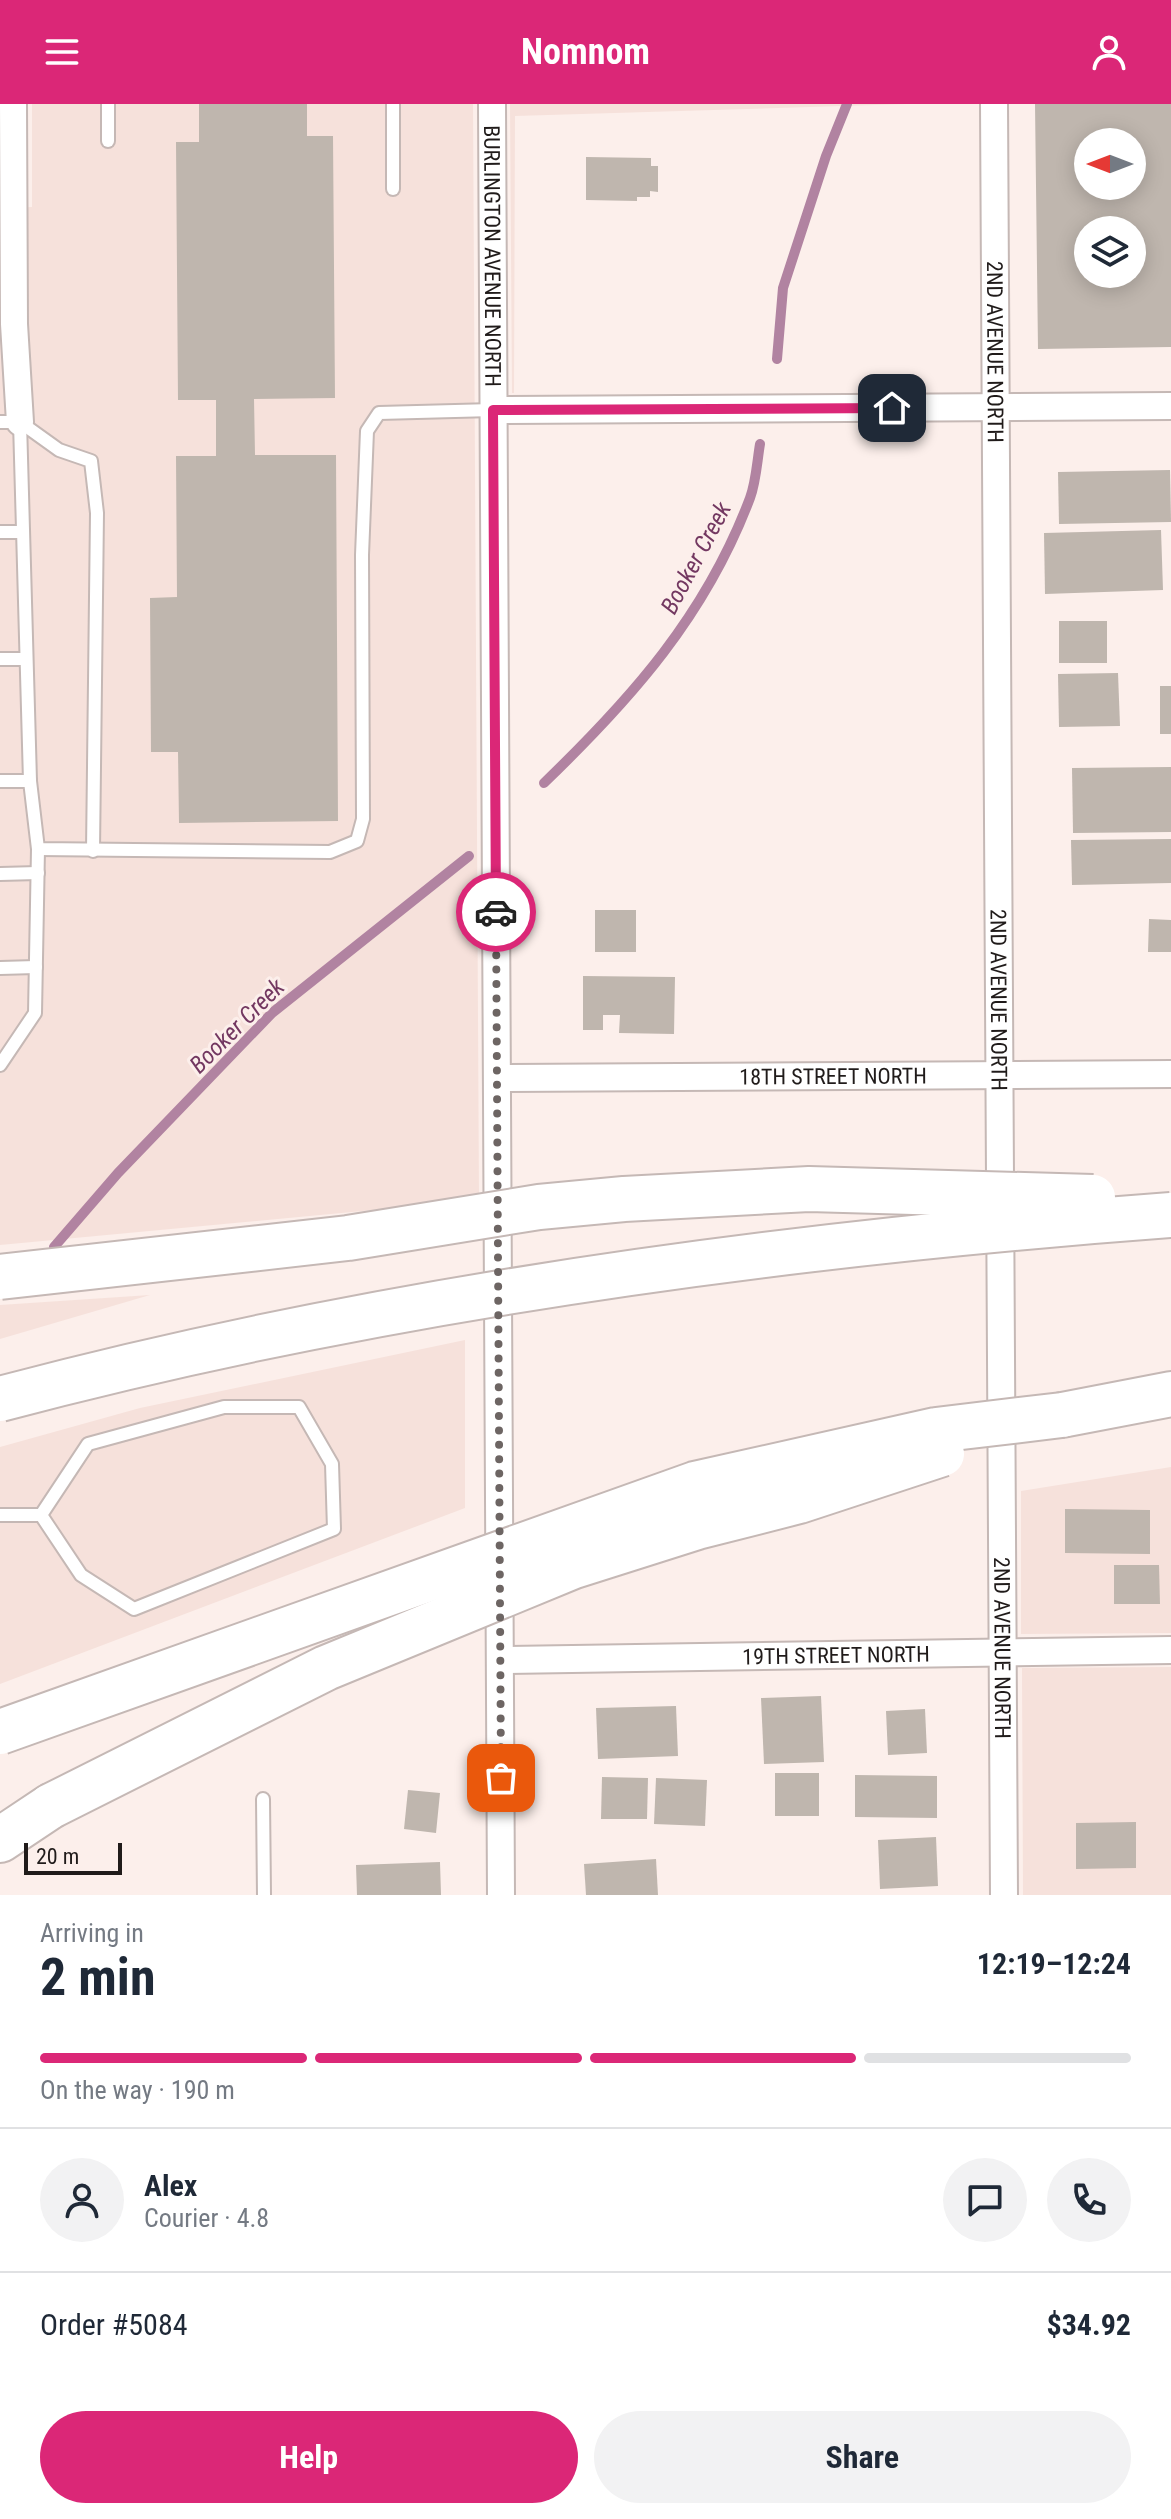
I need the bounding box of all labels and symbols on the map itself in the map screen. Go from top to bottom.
street label: BURLINGTON AVENUE NORTH [480,125,506,387]
north arrow [1074,128,1146,200]
street label: 2ND AVENUE NORTH [982,261,1008,443]
pin [858,374,926,442]
water label: Booker Creek [655,497,737,619]
courier [456,872,536,952]
street label: 2ND AVENUE NORTH [986,909,1012,1091]
water label: Booker Creek [184,973,290,1079]
street label: 18TH STREET NORTH [739,1063,927,1089]
street label: 2ND AVENUE NORTH [990,1557,1016,1739]
street label: 19TH STREET NORTH [742,1641,930,1669]
pin [467,1744,535,1812]
scale bar [24,1839,122,1875]

